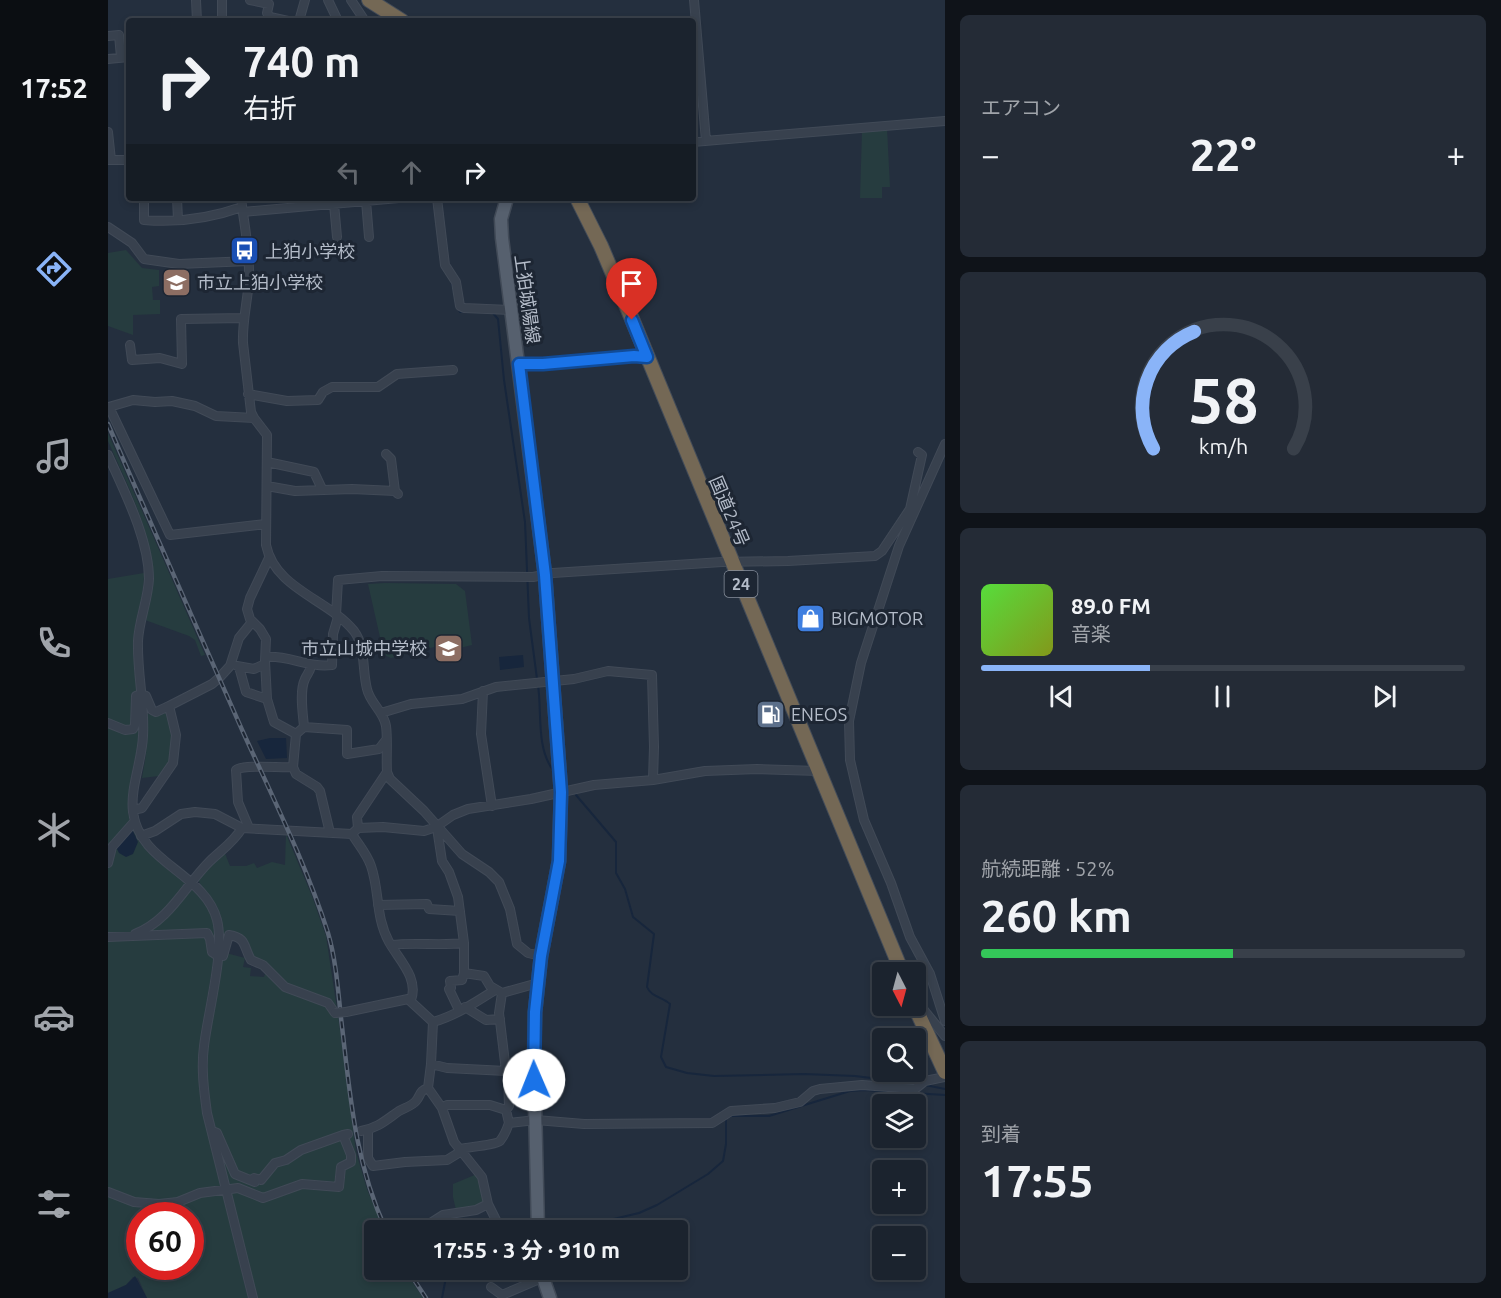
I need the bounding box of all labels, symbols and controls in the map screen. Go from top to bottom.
text: 740 m [243,38,360,85]
icon: right [144,42,222,120]
text: 17:52 [20,73,88,103]
text: 右折 [243,93,297,123]
text: エアコン [981,96,1061,119]
text: 22° [1190,129,1256,180]
text: − [981,136,1000,173]
text: + [1446,136,1465,173]
icon: left [332,156,365,189]
icon: ahead [395,156,428,189]
icon: right [458,156,491,189]
bus stop icon: 上狛小学校 [228,235,260,267]
place label: 上狛小学校 [265,241,355,261]
icon: directions [33,248,75,290]
street label: 上狛城陽線 [512,253,544,345]
pin [606,258,657,320]
school or university icon: 市立上狛小学校 [160,266,192,298]
icon: arrive [615,267,648,300]
place label: 市立上狛小学校 [197,272,323,292]
text: 58 [1188,366,1258,436]
icon: music [33,435,75,477]
text: km/h [1198,435,1248,459]
street label: 国道24号 [706,473,754,549]
road number: 24 [724,571,758,597]
text: 89.0 FM [1071,593,1151,618]
shop icon: BIGMOTOR [794,602,826,634]
place label: BIGMOTOR [831,608,923,628]
icon: phone [33,622,75,664]
text: 音楽 [1071,622,1111,645]
school or university icon: 市立山城中学校 [432,632,464,664]
place label: 市立山城中学校 [301,638,427,658]
icon: previous [1045,680,1078,713]
icon: pause [1206,680,1239,713]
icon: next [1368,680,1401,713]
fuel station icon: ENEOS [754,698,786,730]
place label: ENEOS [791,704,847,724]
icon: climate [33,809,75,851]
text: 航続距離 · 52% [981,857,1114,880]
text: 260 km [981,890,1132,941]
north arrow [872,962,926,1016]
map controls [872,962,926,1280]
icon: car [33,996,75,1038]
button: search [872,1028,926,1082]
position arrow [502,1048,566,1112]
button: layers [872,1094,926,1148]
text: 到着 [981,1122,1021,1145]
text: 17:55 [981,1155,1094,1206]
button: + [872,1160,926,1214]
icon: filters [33,1183,75,1225]
speed limit sign: 60 [126,1202,204,1280]
button: − [872,1226,926,1280]
text: 17:55 · 3 分 · 910 m [432,1237,620,1262]

